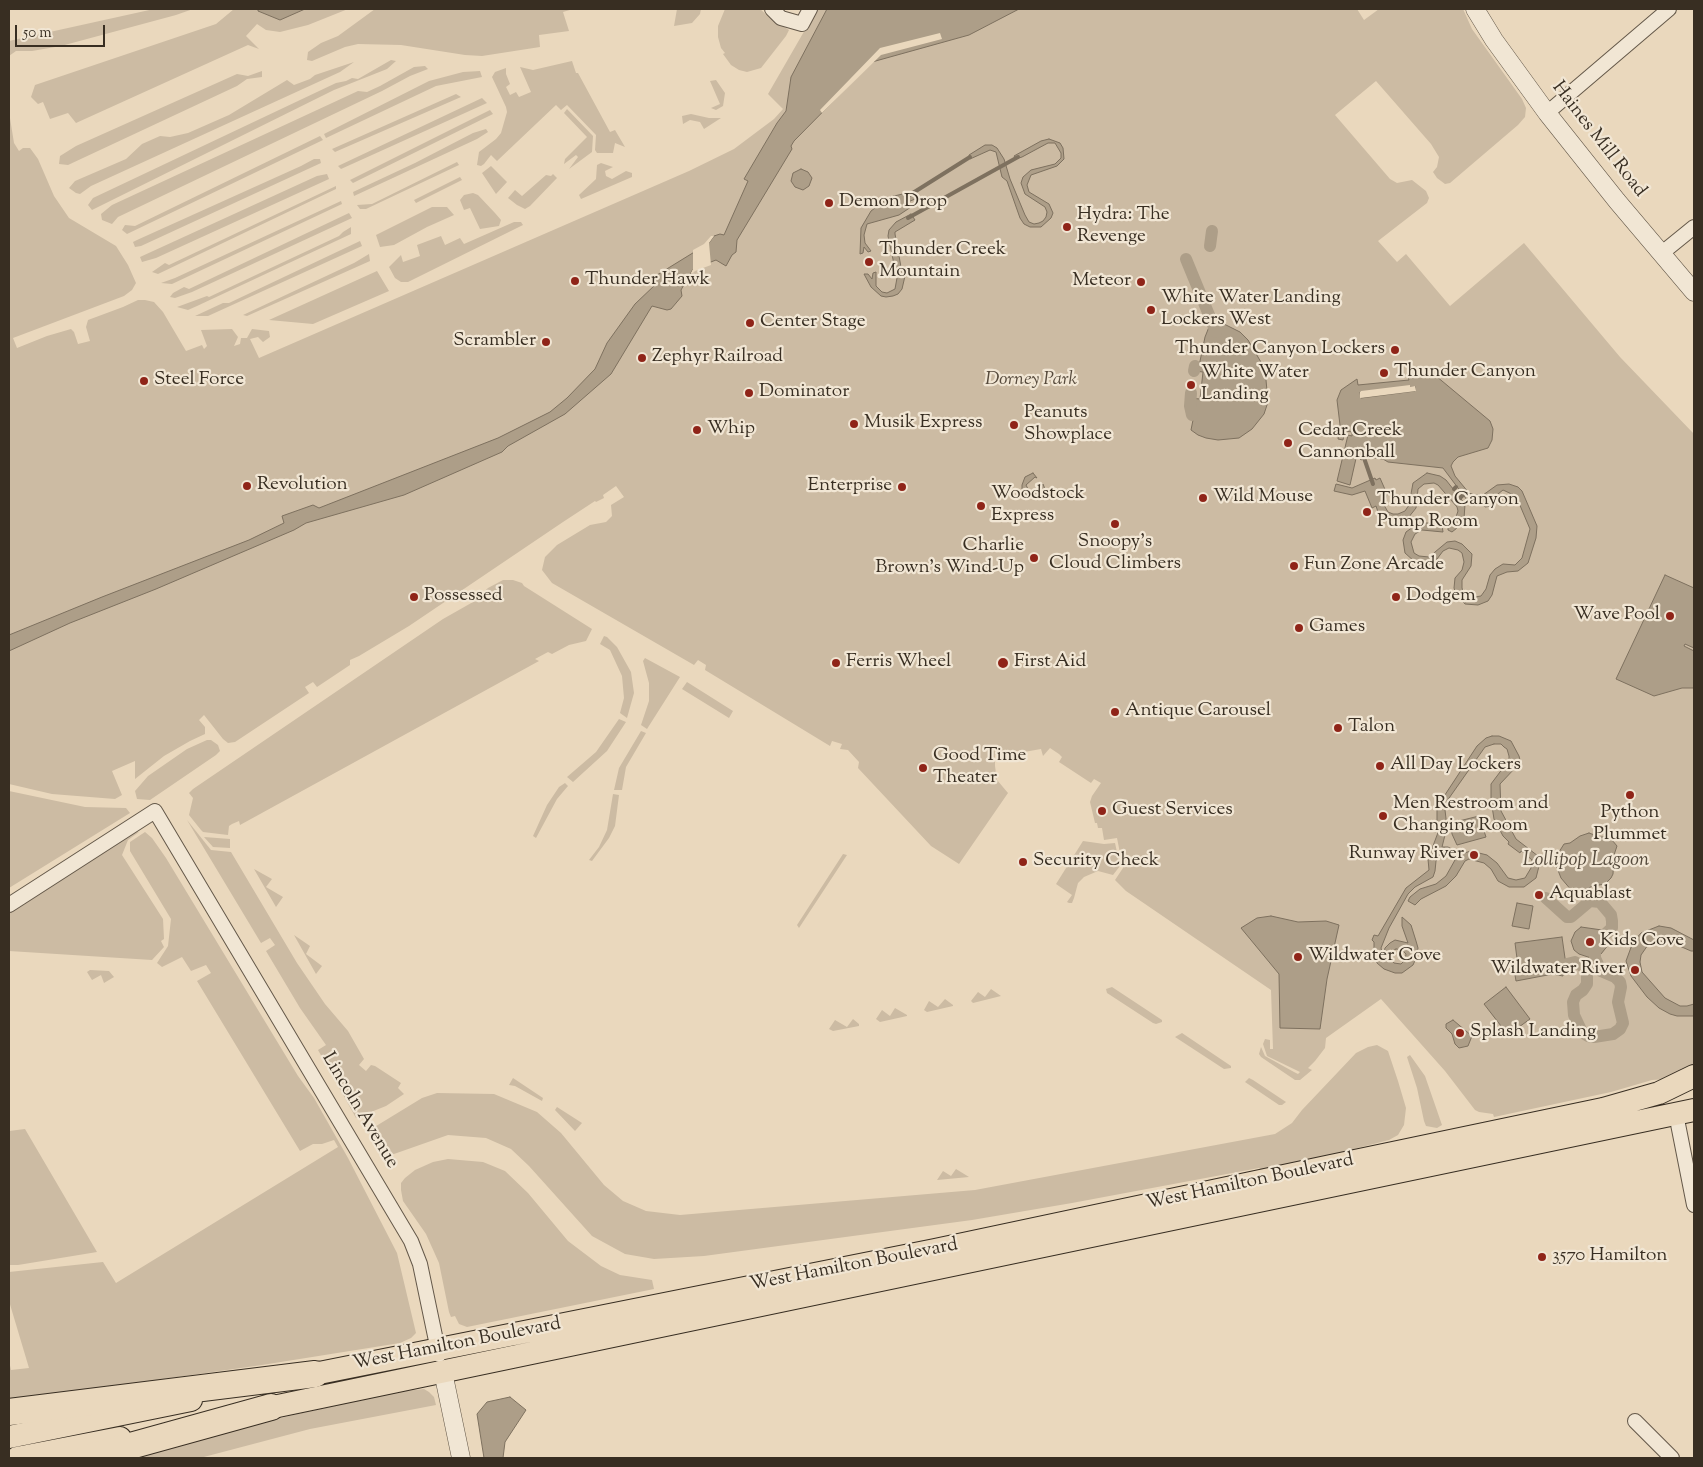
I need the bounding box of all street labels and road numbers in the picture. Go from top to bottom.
street label: Haines Mill Road [1546,78,1650,202]
street label: Lincoln Avenue [316,1049,402,1173]
street label: West Hamilton Boulevard [1144,1150,1356,1216]
street label: West Hamilton Boulevard [748,1235,960,1297]
street label: West Hamilton Boulevard [351,1314,563,1376]

